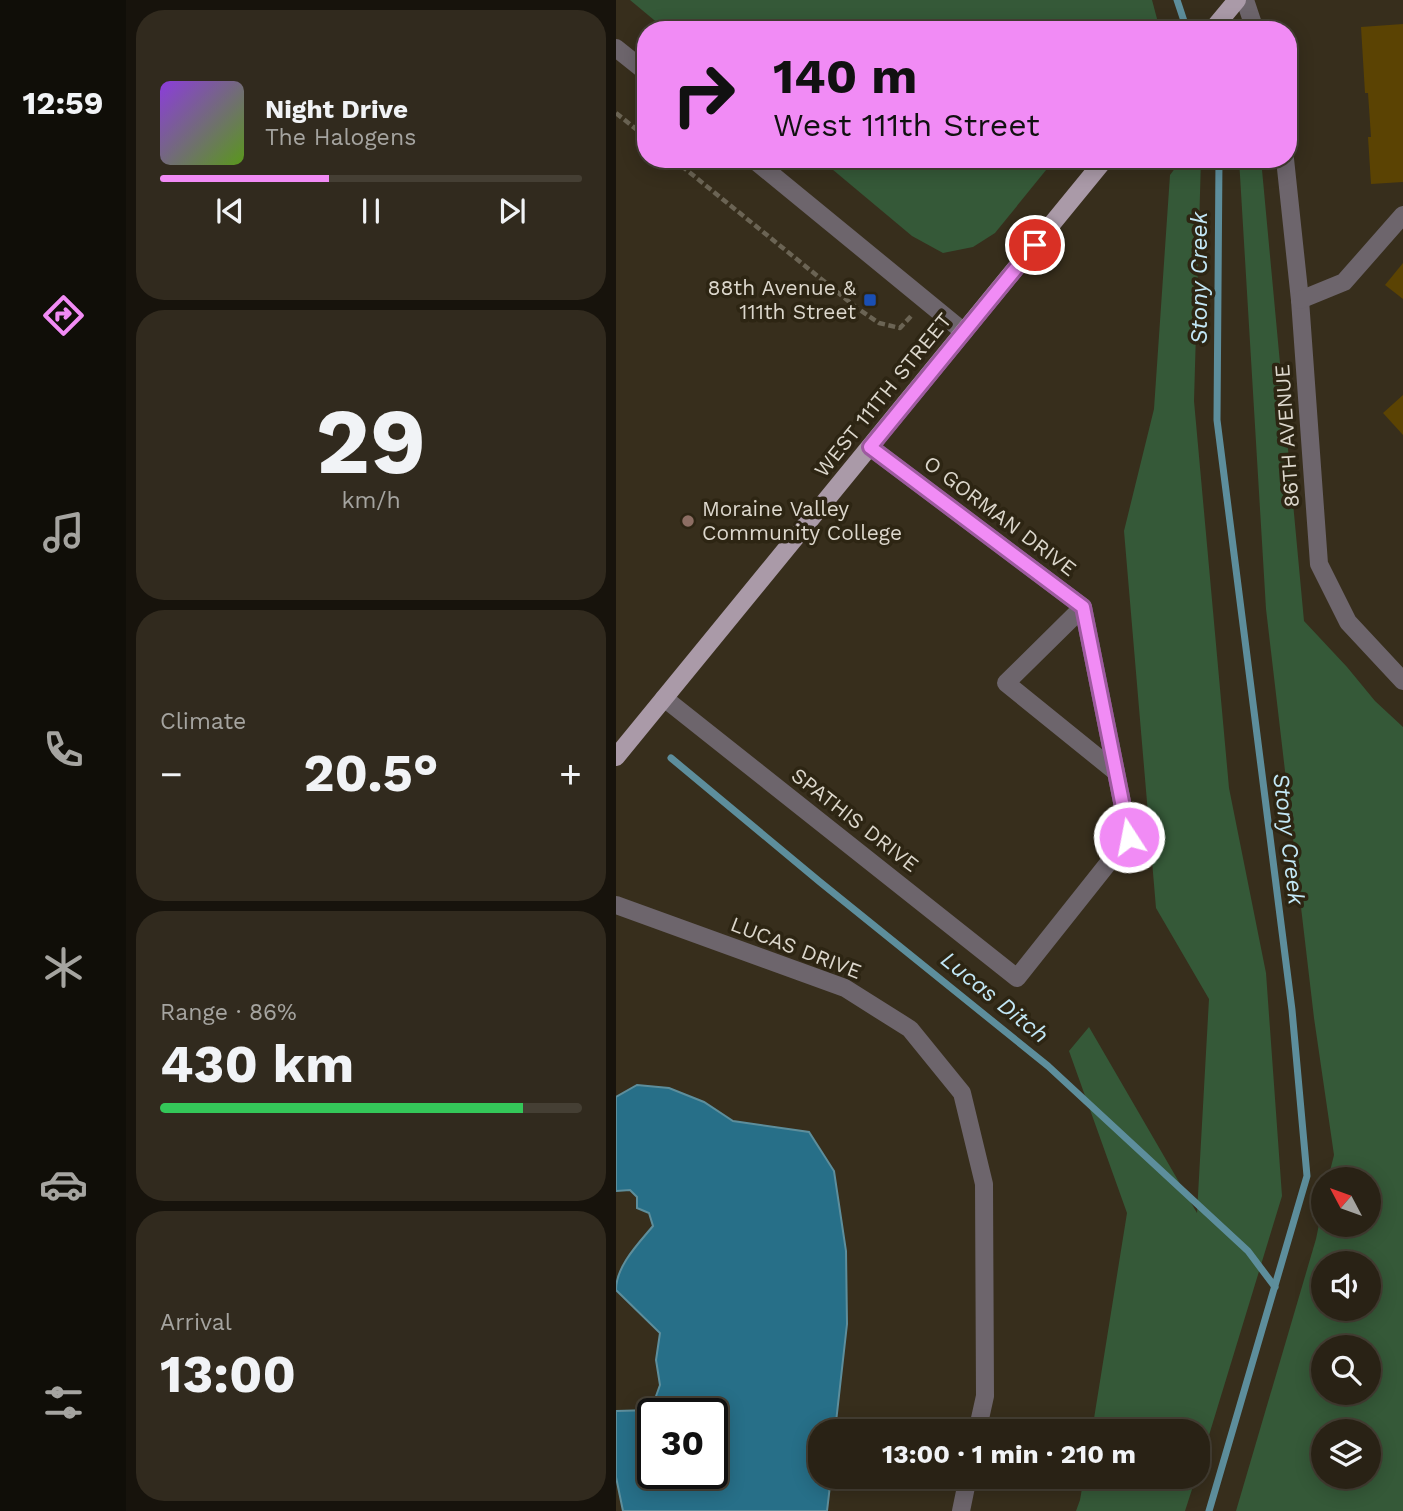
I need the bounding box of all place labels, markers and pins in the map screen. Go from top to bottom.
pin [1005,215,1065,275]
place label: 88th Avenue & 111th Street [707,275,857,324]
marker: 88th Avenue & 111th Street [862,292,878,308]
place label: Moraine Valley Community College [702,496,902,545]
marker: Moraine Valley Community College [680,513,696,529]

